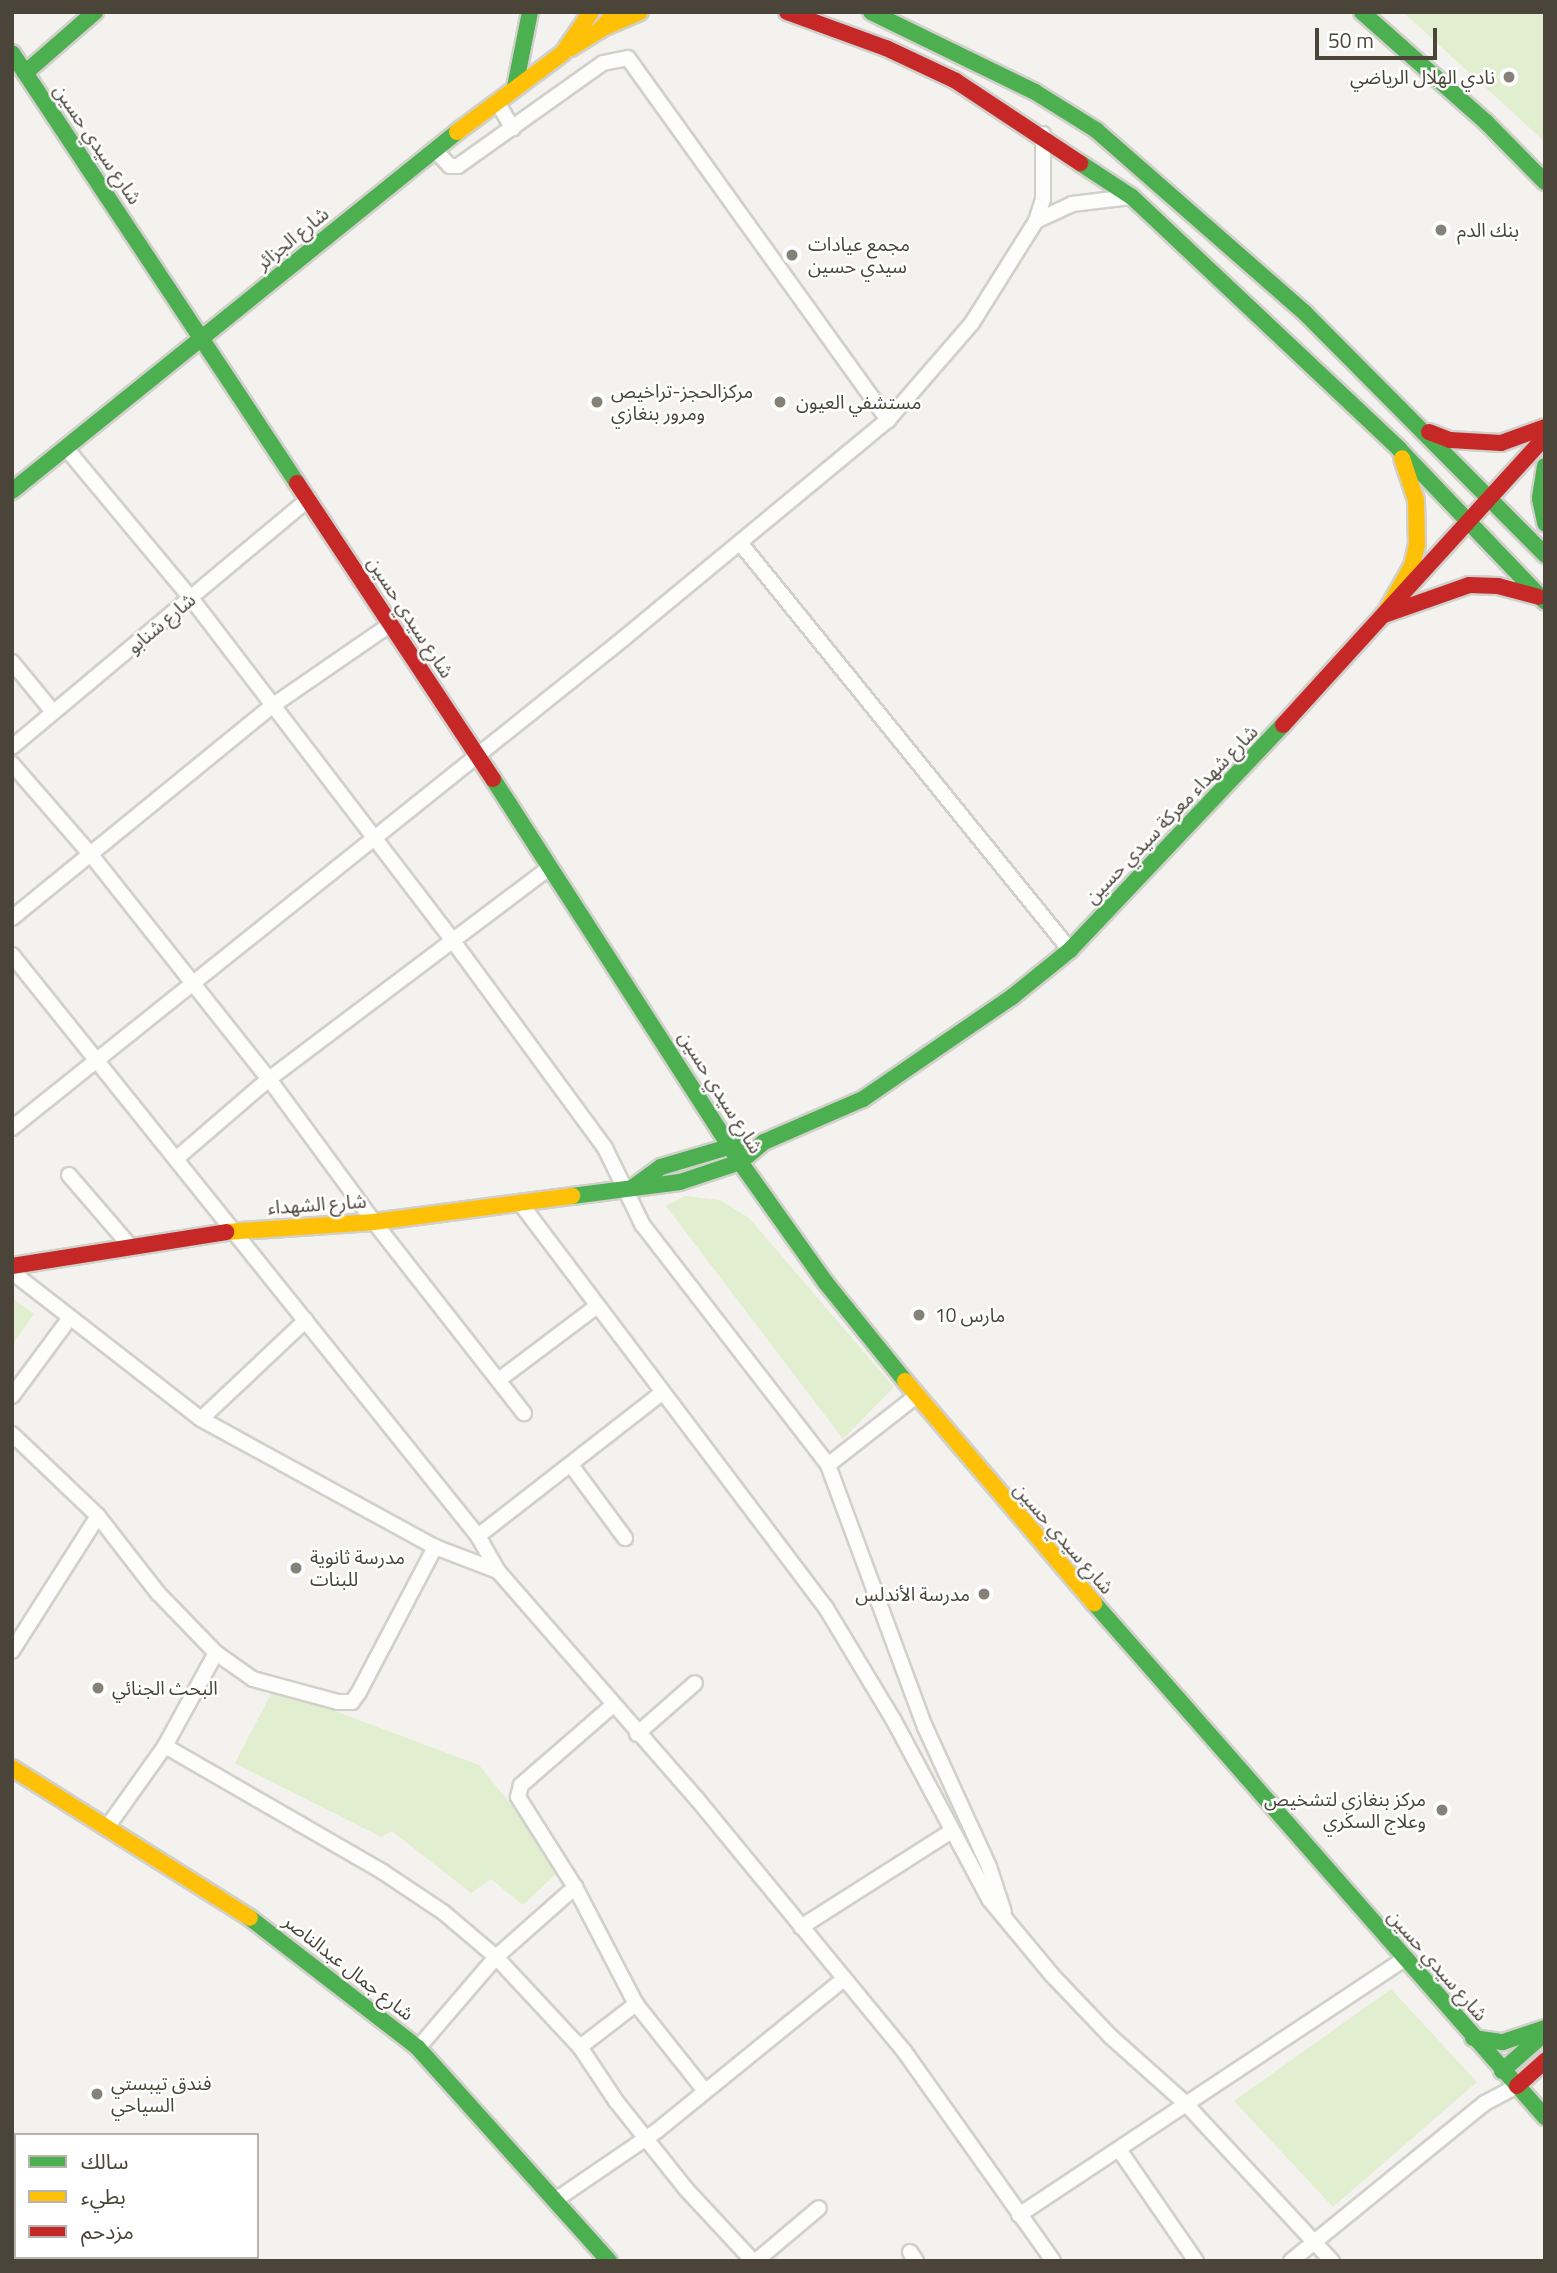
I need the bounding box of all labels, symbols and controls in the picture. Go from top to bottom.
scale bar [1319,14,1442,58]
text: 50 m [1328,24,1374,56]
place label: نادي الهلال الرياضي [1350,66,1495,88]
marker: نادي الهلال الرياضي [1501,69,1517,85]
street label: شارع سيدي حسين [49,80,147,208]
street label: شارع الجزائر [251,202,333,274]
place label: بنك الدم [1457,219,1519,241]
marker: بنك الدم [1431,220,1451,240]
place label: مجمع عيادات سيدي حسين [808,233,910,277]
marker: مجمع عيادات سيدي حسين [782,245,802,265]
place label: مركزالحجز-تراخيص ومرور بنغازي [611,380,753,424]
place label: مستشفي العيون [796,391,921,413]
marker: مستشفي العيون [770,392,790,412]
marker: مركزالحجز-تراخيص ومرور بنغازي [589,394,605,410]
street label: شارع سيدي حسين [363,552,459,682]
street label: شارع شنابو [122,588,200,658]
street label: شارع شهداء معركة سيدي حسين [1080,720,1262,908]
street label: شارع سيدي حسين [674,1027,768,1157]
street label: شارع الشهداء [267,1189,367,1219]
place label: 10 مارس [935,1304,1005,1326]
marker: 10 مارس [909,1305,929,1325]
street label: شارع سيدي حسين [1009,1478,1119,1598]
place label: مدرسة ثانوية للبنات [310,1546,405,1590]
marker: مدرسة ثانوية للبنات [288,1560,304,1576]
place label: مدرسة الأندلس [855,1583,970,1605]
marker: مدرسة الأندلس [976,1586,992,1602]
place label: البحث الجنائي [112,1677,218,1699]
marker: البحث الجنائي [90,1680,106,1696]
place label: مركز بنغازي لتشخيص وعلاج السكري [1264,1788,1426,1832]
marker: مركز بنغازي لتشخيص وعلاج السكري [1432,1800,1452,1820]
street label: شارع سيدي حسين [1383,1905,1493,2025]
street label: شارع جمال عبدالناصر [279,1909,419,2025]
place label: فندق تيبستي السياحي [111,2072,212,2116]
marker: فندق تيبستي السياحي [89,2086,105,2102]
legend [14,2133,259,2259]
text: سالك [81,2145,128,2177]
text: بطيء [81,2180,126,2212]
text: مزدحم [81,2215,134,2247]

